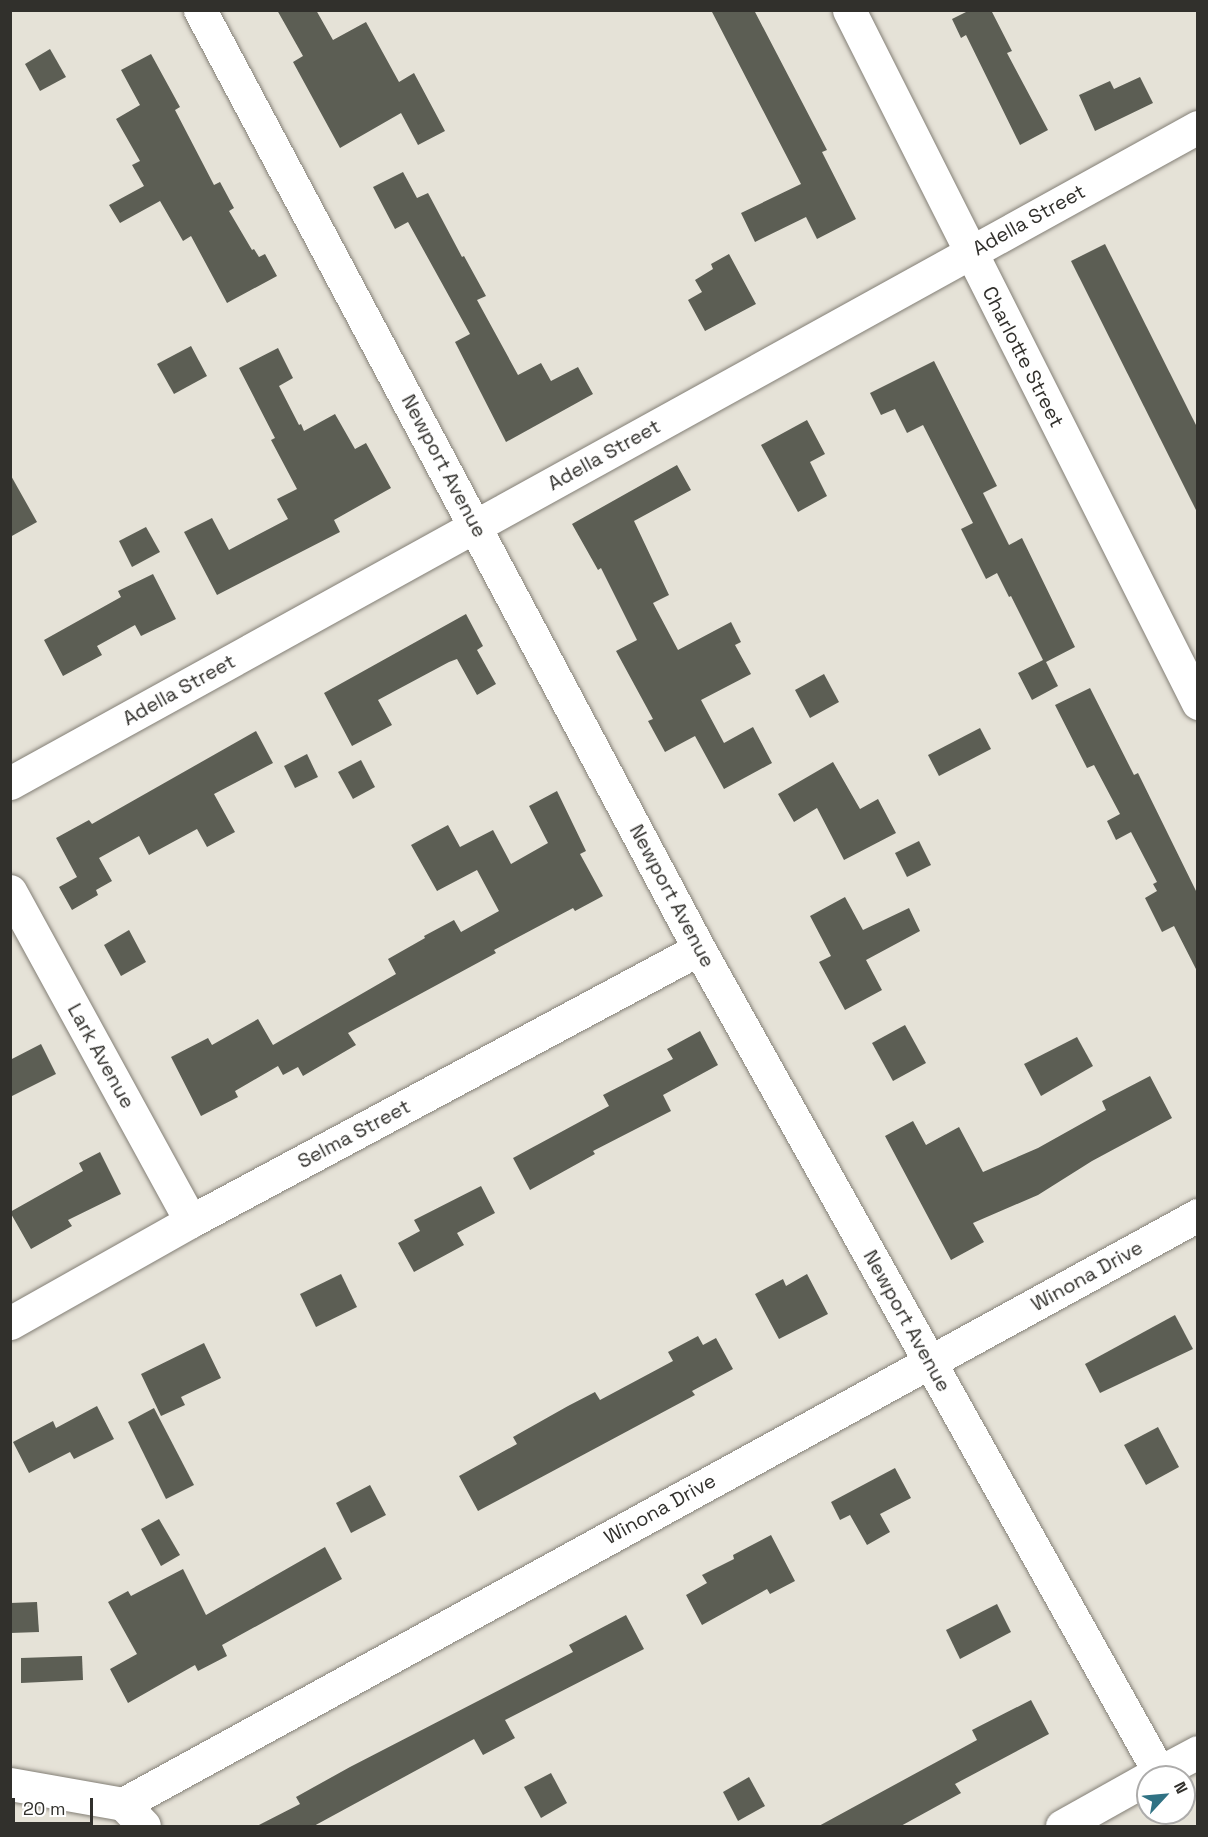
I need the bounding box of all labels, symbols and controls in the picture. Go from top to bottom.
street label: Adella Street [969,179,1089,261]
street label: Charlotte Street [977,282,1069,432]
street label: Newport Avenue [396,390,492,542]
street label: Adella Street [544,414,664,496]
street label: Adella Street [119,649,239,731]
street label: Newport Avenue [624,820,720,972]
street label: Lark Avenue [62,999,140,1113]
street label: Selma Street [294,1094,414,1174]
street label: Winona Drive [1027,1235,1147,1317]
street label: Newport Avenue [858,1246,956,1396]
street label: Winona Drive [600,1468,720,1550]
north arrow [1136,1765,1196,1825]
text: N [1169,1778,1193,1797]
scale bar [15,1786,96,1824]
text: 20 m [23,1797,66,1820]

